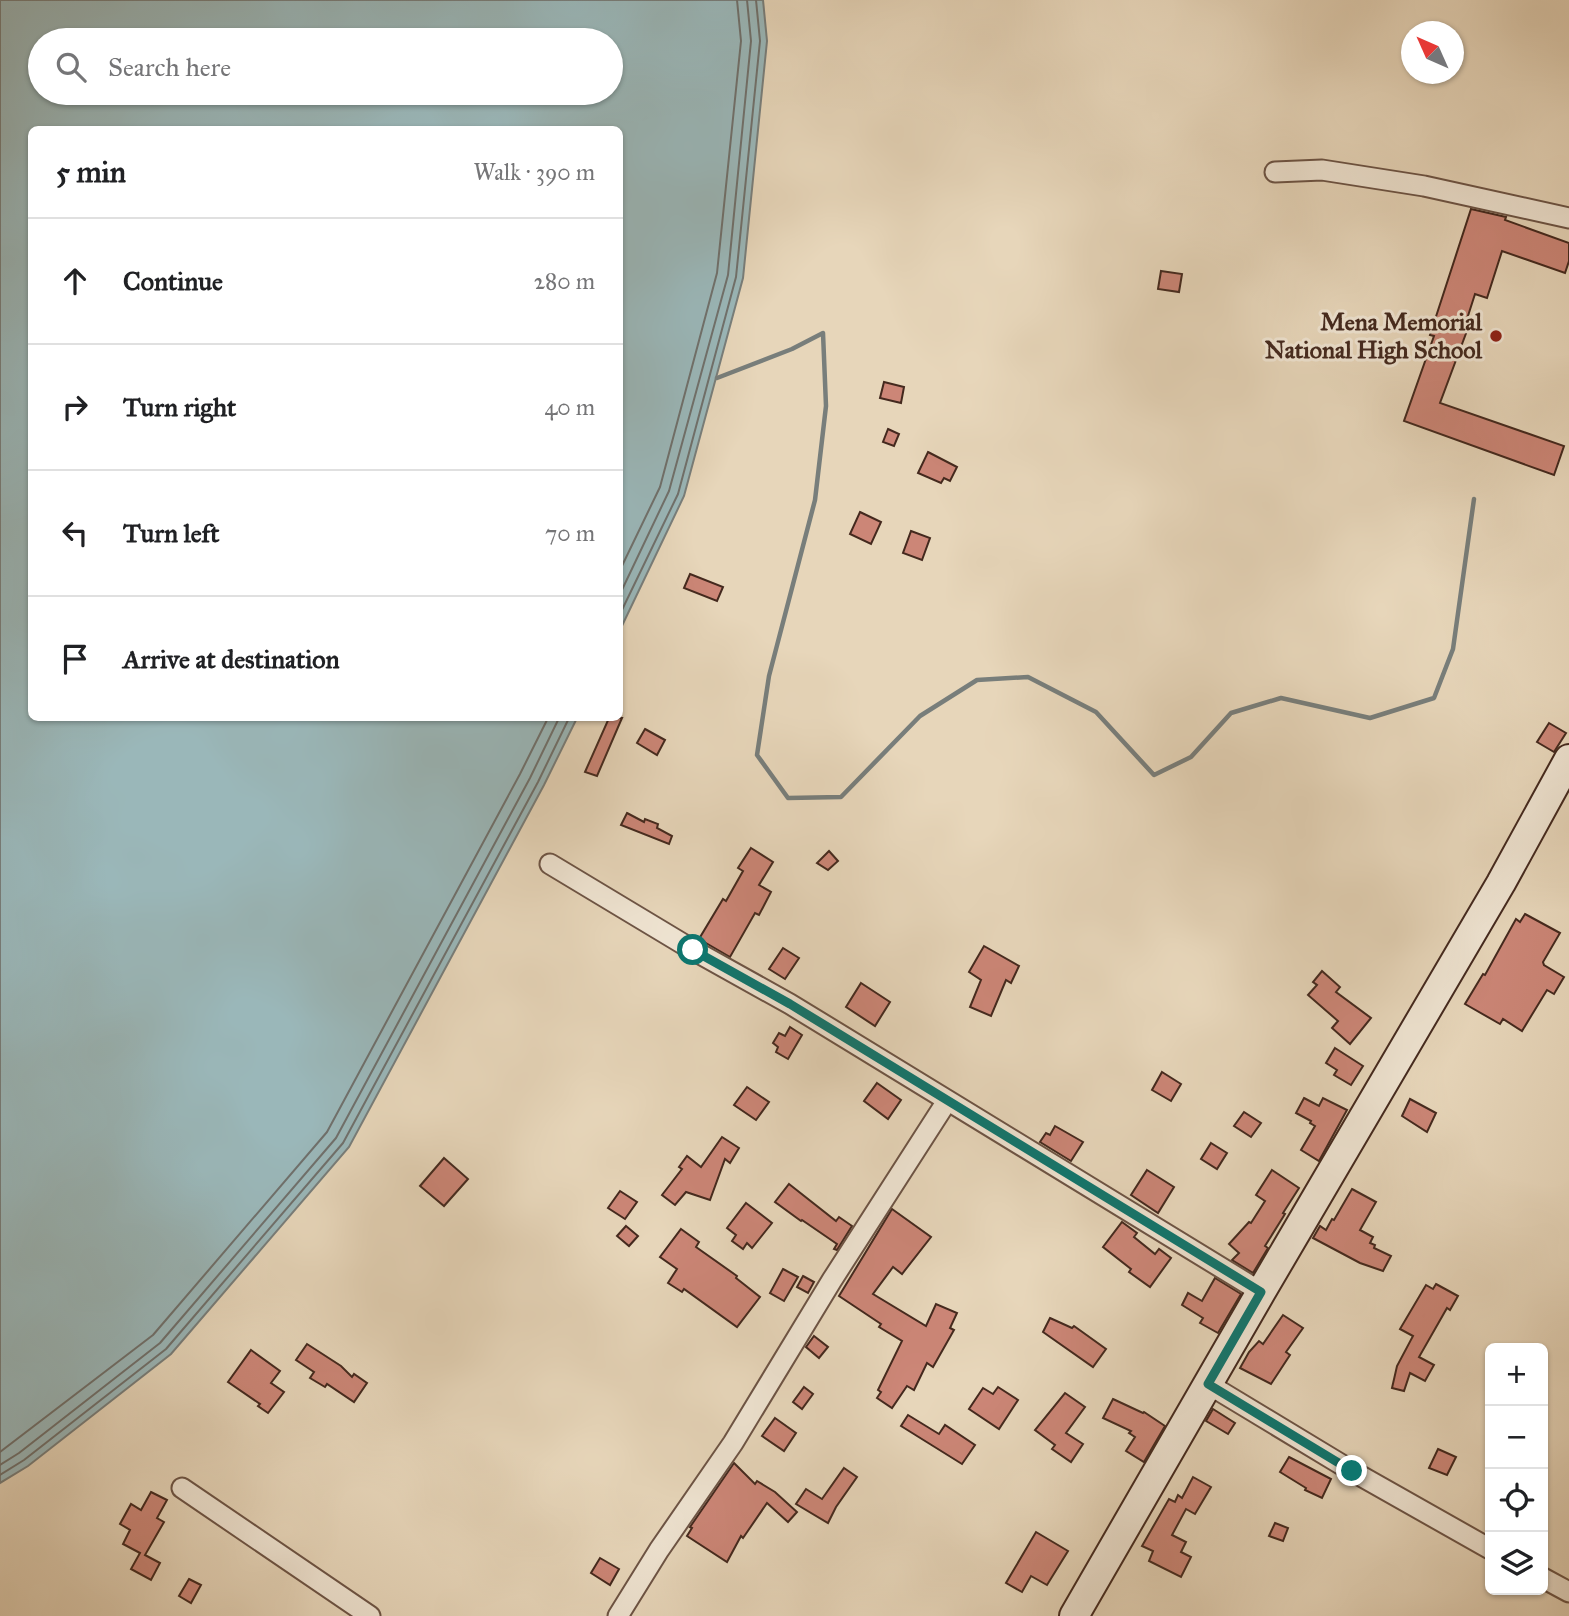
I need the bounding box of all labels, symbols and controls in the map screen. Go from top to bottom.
north arrow [1401,21,1464,84]
search box [28,28,623,105]
icon: search [52,48,90,86]
text: Search here [108,51,231,83]
text: 5 min [56,154,126,190]
text: Walk · 390 m [474,158,595,186]
icon: ahead [56,262,94,300]
text: Continue [123,265,223,297]
text: 280 m [534,267,595,295]
place label: Mena Memorial National High School [1265,307,1483,365]
marker: Mena Memorial National High School [1488,328,1504,344]
icon: right [56,388,94,426]
text: Turn right [123,391,236,423]
text: 40 m [545,393,595,421]
icon: left [56,514,94,552]
text: Turn left [123,517,219,549]
text: 70 m [545,519,595,547]
icon: arrive [56,640,94,678]
text: Arrive at destination [123,643,340,675]
route start [677,934,708,965]
map controls [1485,1343,1548,1595]
button: + [1485,1343,1548,1406]
button: − [1485,1406,1548,1469]
route end [1336,1455,1367,1486]
button: locate [1485,1469,1548,1532]
button: layers [1485,1532,1548,1595]

